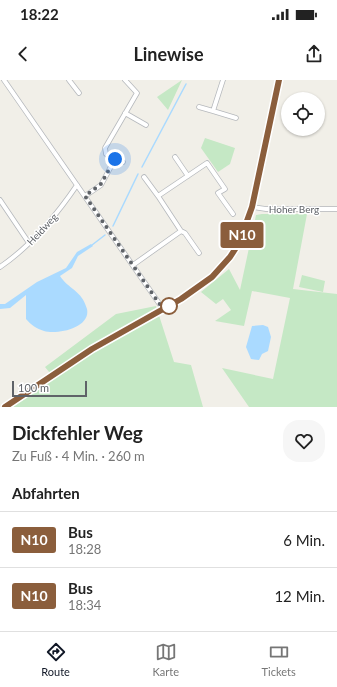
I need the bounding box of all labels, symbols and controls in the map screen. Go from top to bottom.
text: 18:22 [20,5,59,23]
icon: back [12,43,34,65]
text: Linewise [133,43,204,65]
icon: share [303,43,325,65]
map controls [281,92,325,136]
button: locate [281,92,325,136]
your location [105,149,125,169]
street label: Hoher Berg [269,203,319,215]
street label: Heidweg [24,211,60,247]
line badge: N10 [219,222,265,248]
text: N10 [228,226,256,243]
unlabelled marker [160,297,178,315]
scale bar [12,379,87,398]
text: 100 m [18,381,49,394]
button: heart [283,420,325,462]
text: Dickfehler Weg [12,421,143,444]
text: Zu Fuß · 4 Min. · 260 m [12,448,145,464]
text: Abfahrten [12,484,80,502]
text: Bus [68,523,93,541]
text: N10 [20,531,48,548]
text: 6 Min. [283,531,325,549]
text: 18:28 [68,541,101,557]
text: Bus [68,579,93,597]
text: N10 [20,587,48,604]
text: 12 Min. [274,587,325,605]
text: 18:34 [68,597,101,613]
tab: Route [41,641,70,678]
tab: Karte [153,641,179,678]
tab: Tickets [262,641,296,678]

